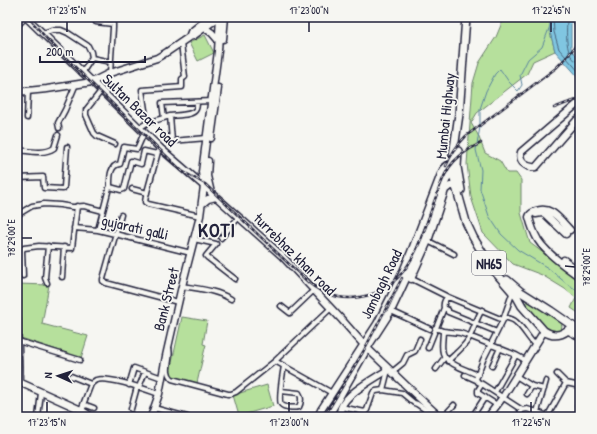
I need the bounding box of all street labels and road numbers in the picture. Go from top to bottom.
street label: Sultan Bazar road [98,69,182,151]
street label: Mumbai Highway [430,72,460,160]
street label: turrebhaz khan road [249,208,341,300]
street label: gujarati galli [99,209,171,245]
street label: Jambagh Road [355,246,407,322]
road number: NH65 [472,251,506,275]
street label: Bank Street [148,264,184,333]

